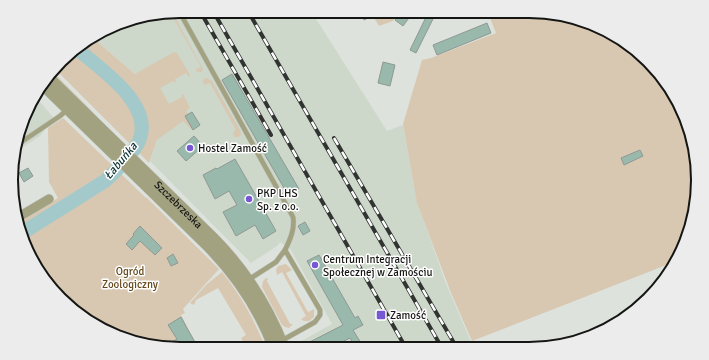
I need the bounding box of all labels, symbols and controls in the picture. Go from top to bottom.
water label: Łabuńka [101,139,141,183]
place label: Hostel Zamość [198,142,267,155]
marker: Hostel Zamość [185,143,195,153]
street label: Szczebrzeska [152,178,206,231]
place label: PKP LHS Sp. z o.o. [257,187,299,213]
marker: PKP LHS Sp. z o.o. [244,194,254,204]
place label: Centrum Integracji Społecznej w Zamościu [323,253,432,279]
marker: Centrum Integracji Społecznej w Zamościu [310,260,320,270]
park label: Ogród Zoologiczny [102,265,159,291]
marker: Zamość [375,309,387,321]
place label: Zamość [390,309,426,322]

